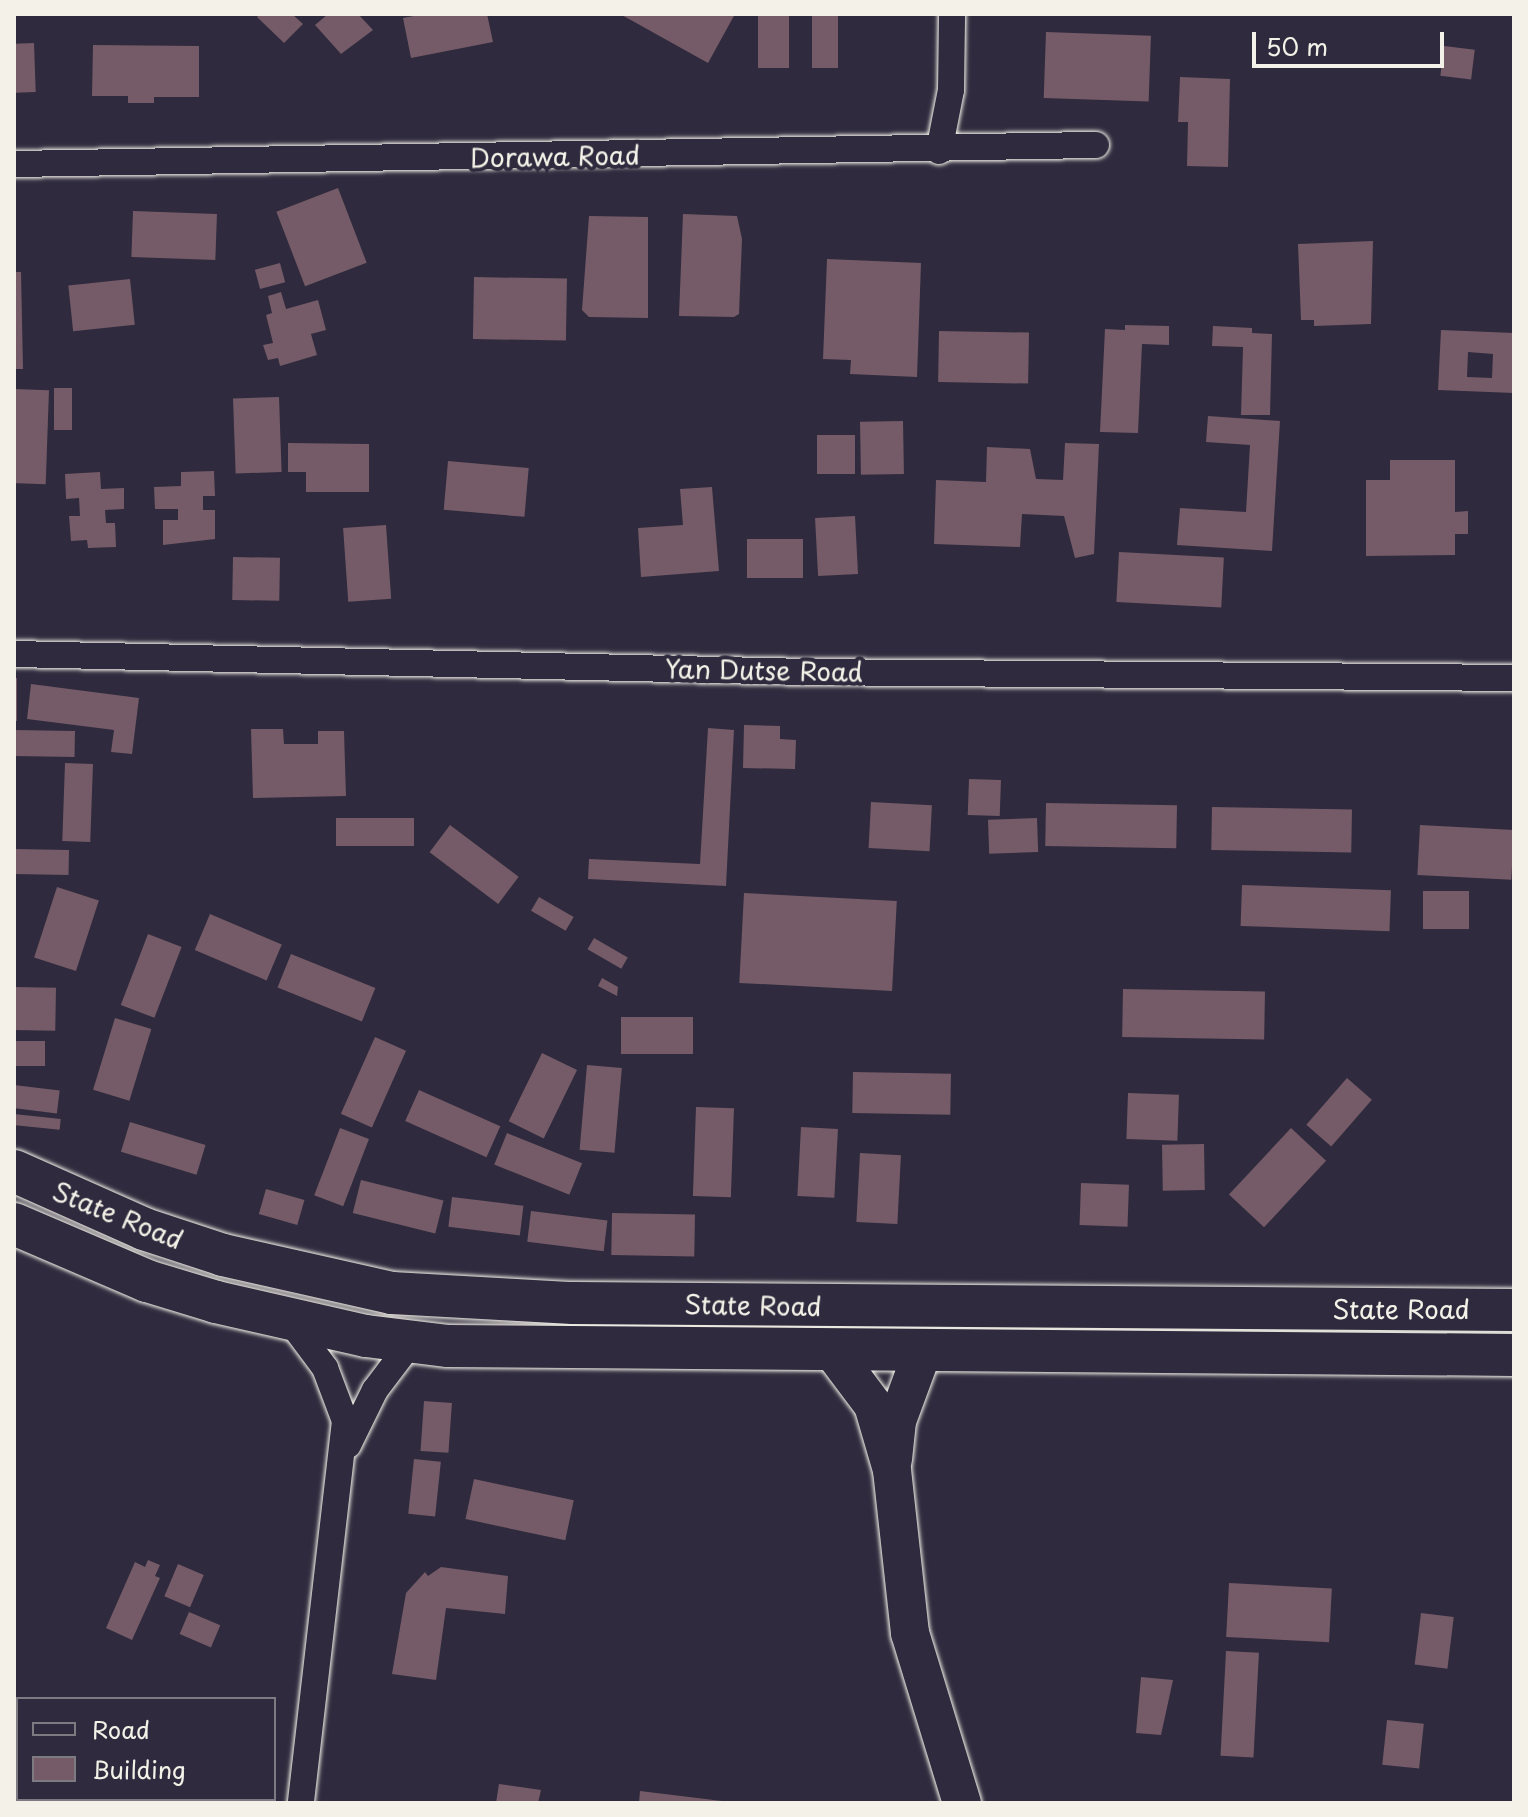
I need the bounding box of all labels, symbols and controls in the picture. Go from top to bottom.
scale bar [1256,16,1448,66]
text: 50 m [1266,28,1328,64]
street label: Dorawa Road [470,139,640,173]
street label: Yan Dutse Road [665,653,863,687]
street label: State Road [48,1175,188,1255]
street label: State Road [684,1288,822,1322]
street label: State Road [1332,1293,1470,1325]
legend [16,1697,276,1801]
text: Road [92,1711,150,1747]
text: Building [92,1751,186,1787]

